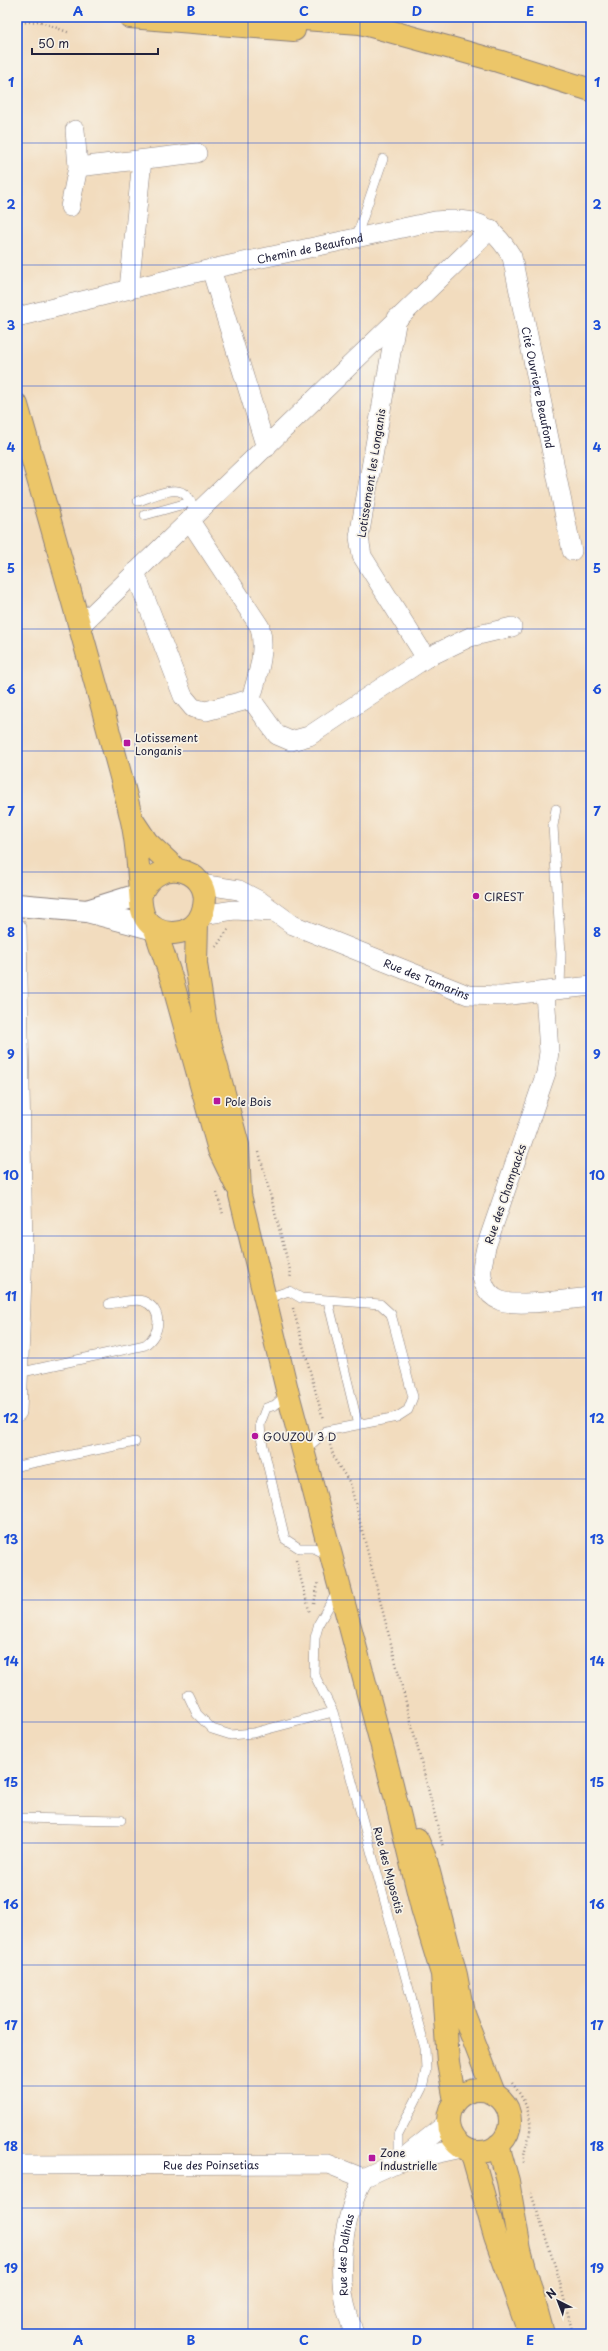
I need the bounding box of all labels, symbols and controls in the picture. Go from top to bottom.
text: A [73,1,83,20]
text: B [187,1,196,20]
text: C [299,1,309,20]
text: D [412,1,422,20]
text: E [526,1,534,20]
scale bar [32,30,158,56]
text: 50 m [38,34,69,52]
text: 1 [8,72,14,91]
text: 1 [594,72,600,91]
text: 2 [6,194,16,213]
text: 2 [592,194,602,213]
street label: Chemin de Beaufond [255,228,365,267]
text: 3 [7,315,16,334]
text: 3 [593,315,602,334]
street label: Cité Ouvriere Beaufond [518,325,559,450]
street label: Lotissement les Longanis [352,407,390,539]
text: 4 [7,437,16,456]
text: 4 [593,437,602,456]
text: 5 [7,558,15,577]
text: 5 [593,558,601,577]
text: 6 [6,679,16,698]
text: 6 [592,679,602,698]
place label: Lotissement Longanis [135,729,199,759]
marker: Lotissement Longanis [122,738,132,748]
text: 7 [7,801,15,820]
text: 7 [593,801,601,820]
place label: CIREST [484,888,524,905]
marker: CIREST [471,891,481,901]
text: 8 [7,922,15,941]
text: 8 [593,922,601,941]
street label: Rue des Tamarins [381,954,472,1003]
text: 9 [7,1044,15,1063]
text: 9 [593,1044,601,1063]
place label: Pole Bois [225,1093,271,1110]
marker: Pole Bois [212,1096,222,1106]
street label: Rue des Champacks [480,1142,530,1246]
text: 10 [3,1165,19,1184]
text: 10 [589,1165,605,1184]
text: 11 [5,1286,17,1305]
text: 11 [591,1286,603,1305]
text: 12 [3,1408,19,1427]
text: 12 [589,1408,605,1427]
place label: GOUZOU 3 D [263,1428,336,1445]
marker: GOUZOU 3 D [250,1431,260,1441]
text: 13 [4,1529,19,1548]
text: 13 [590,1529,605,1548]
text: 14 [3,1651,19,1670]
text: 14 [589,1651,605,1670]
text: 15 [4,1772,18,1791]
text: 15 [590,1772,604,1791]
street label: Rue des Myosotis [369,1825,409,1915]
text: 16 [3,1894,19,1913]
text: 16 [589,1894,605,1913]
text: 17 [4,2015,18,2034]
text: 17 [590,2015,604,2034]
text: 18 [4,2136,18,2155]
text: 18 [590,2136,604,2155]
place label: Zone Industrielle [380,2144,438,2174]
marker: Zone Industrielle [367,2153,377,2163]
street label: Rue des Poinsetias [163,2156,259,2173]
street label: Rue des Dalhias [333,2211,358,2297]
text: 19 [4,2258,18,2277]
text: 19 [590,2258,604,2277]
north arrow [538,2281,578,2321]
text: N [542,2284,560,2302]
text: A [73,2330,83,2349]
text: B [187,2330,196,2349]
text: C [299,2330,309,2349]
text: D [412,2330,422,2349]
text: E [526,2330,534,2349]

